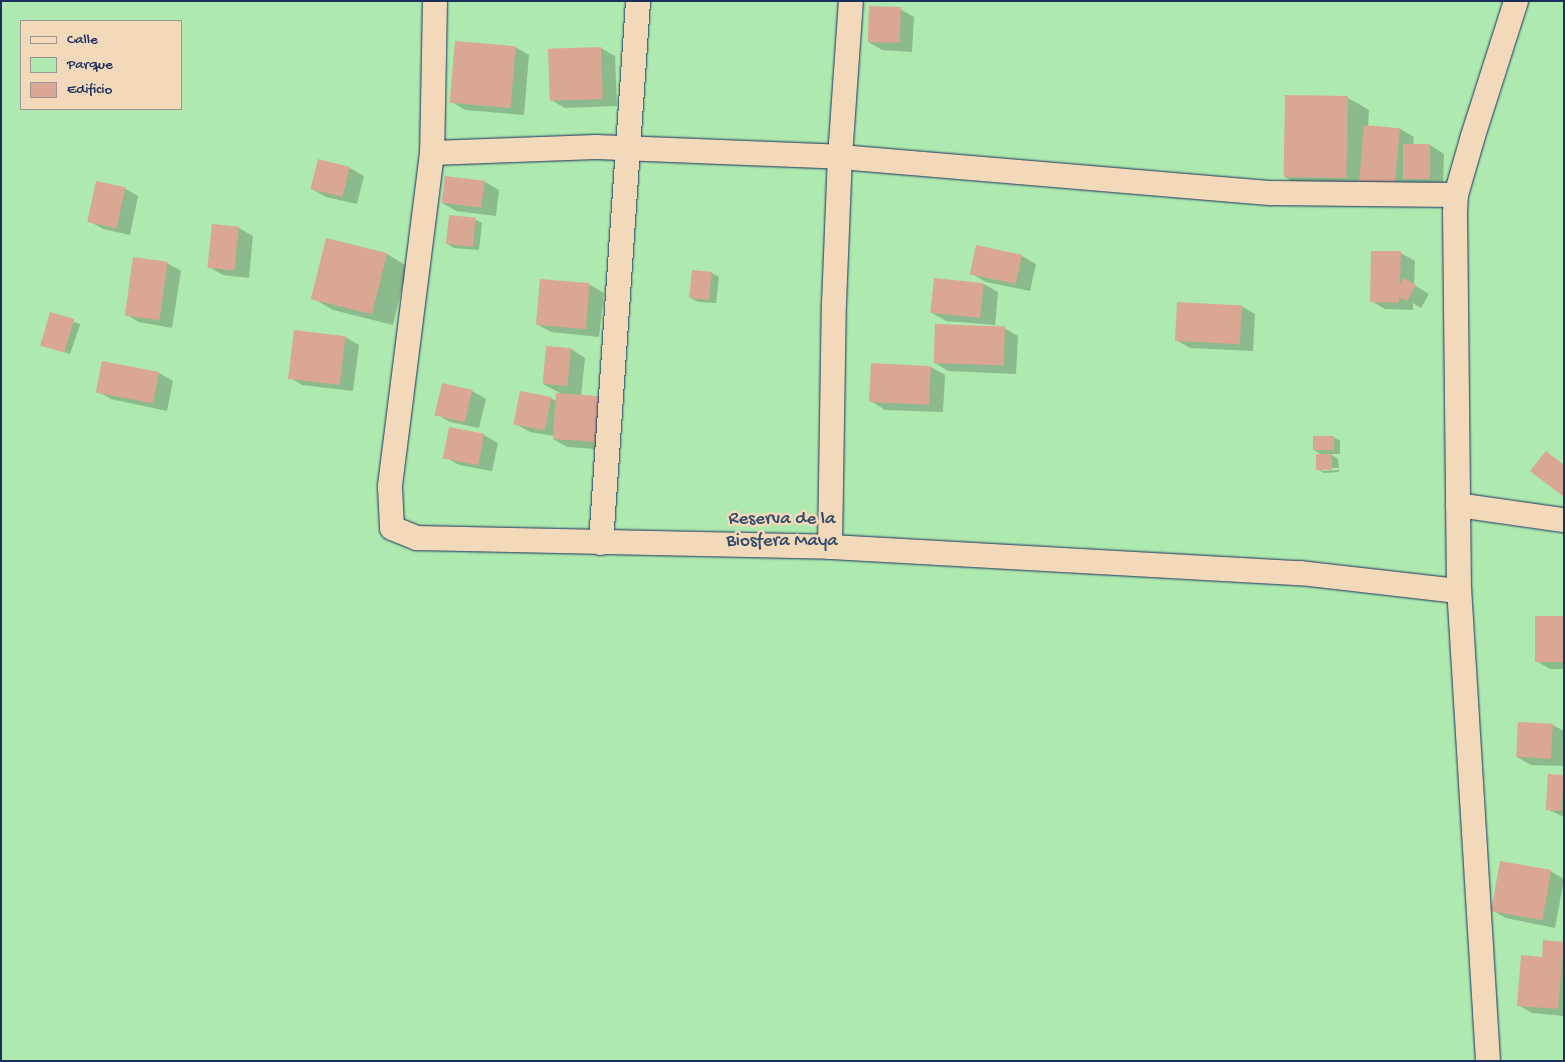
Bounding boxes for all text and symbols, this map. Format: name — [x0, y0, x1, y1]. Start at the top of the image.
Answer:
legend — [20, 20, 182, 110]
text: Calle — [67, 31, 98, 49]
text: Parque — [67, 56, 113, 74]
text: Edificio — [67, 81, 112, 99]
park label: Reserva de la Biosfera Maya — [726, 509, 838, 553]

